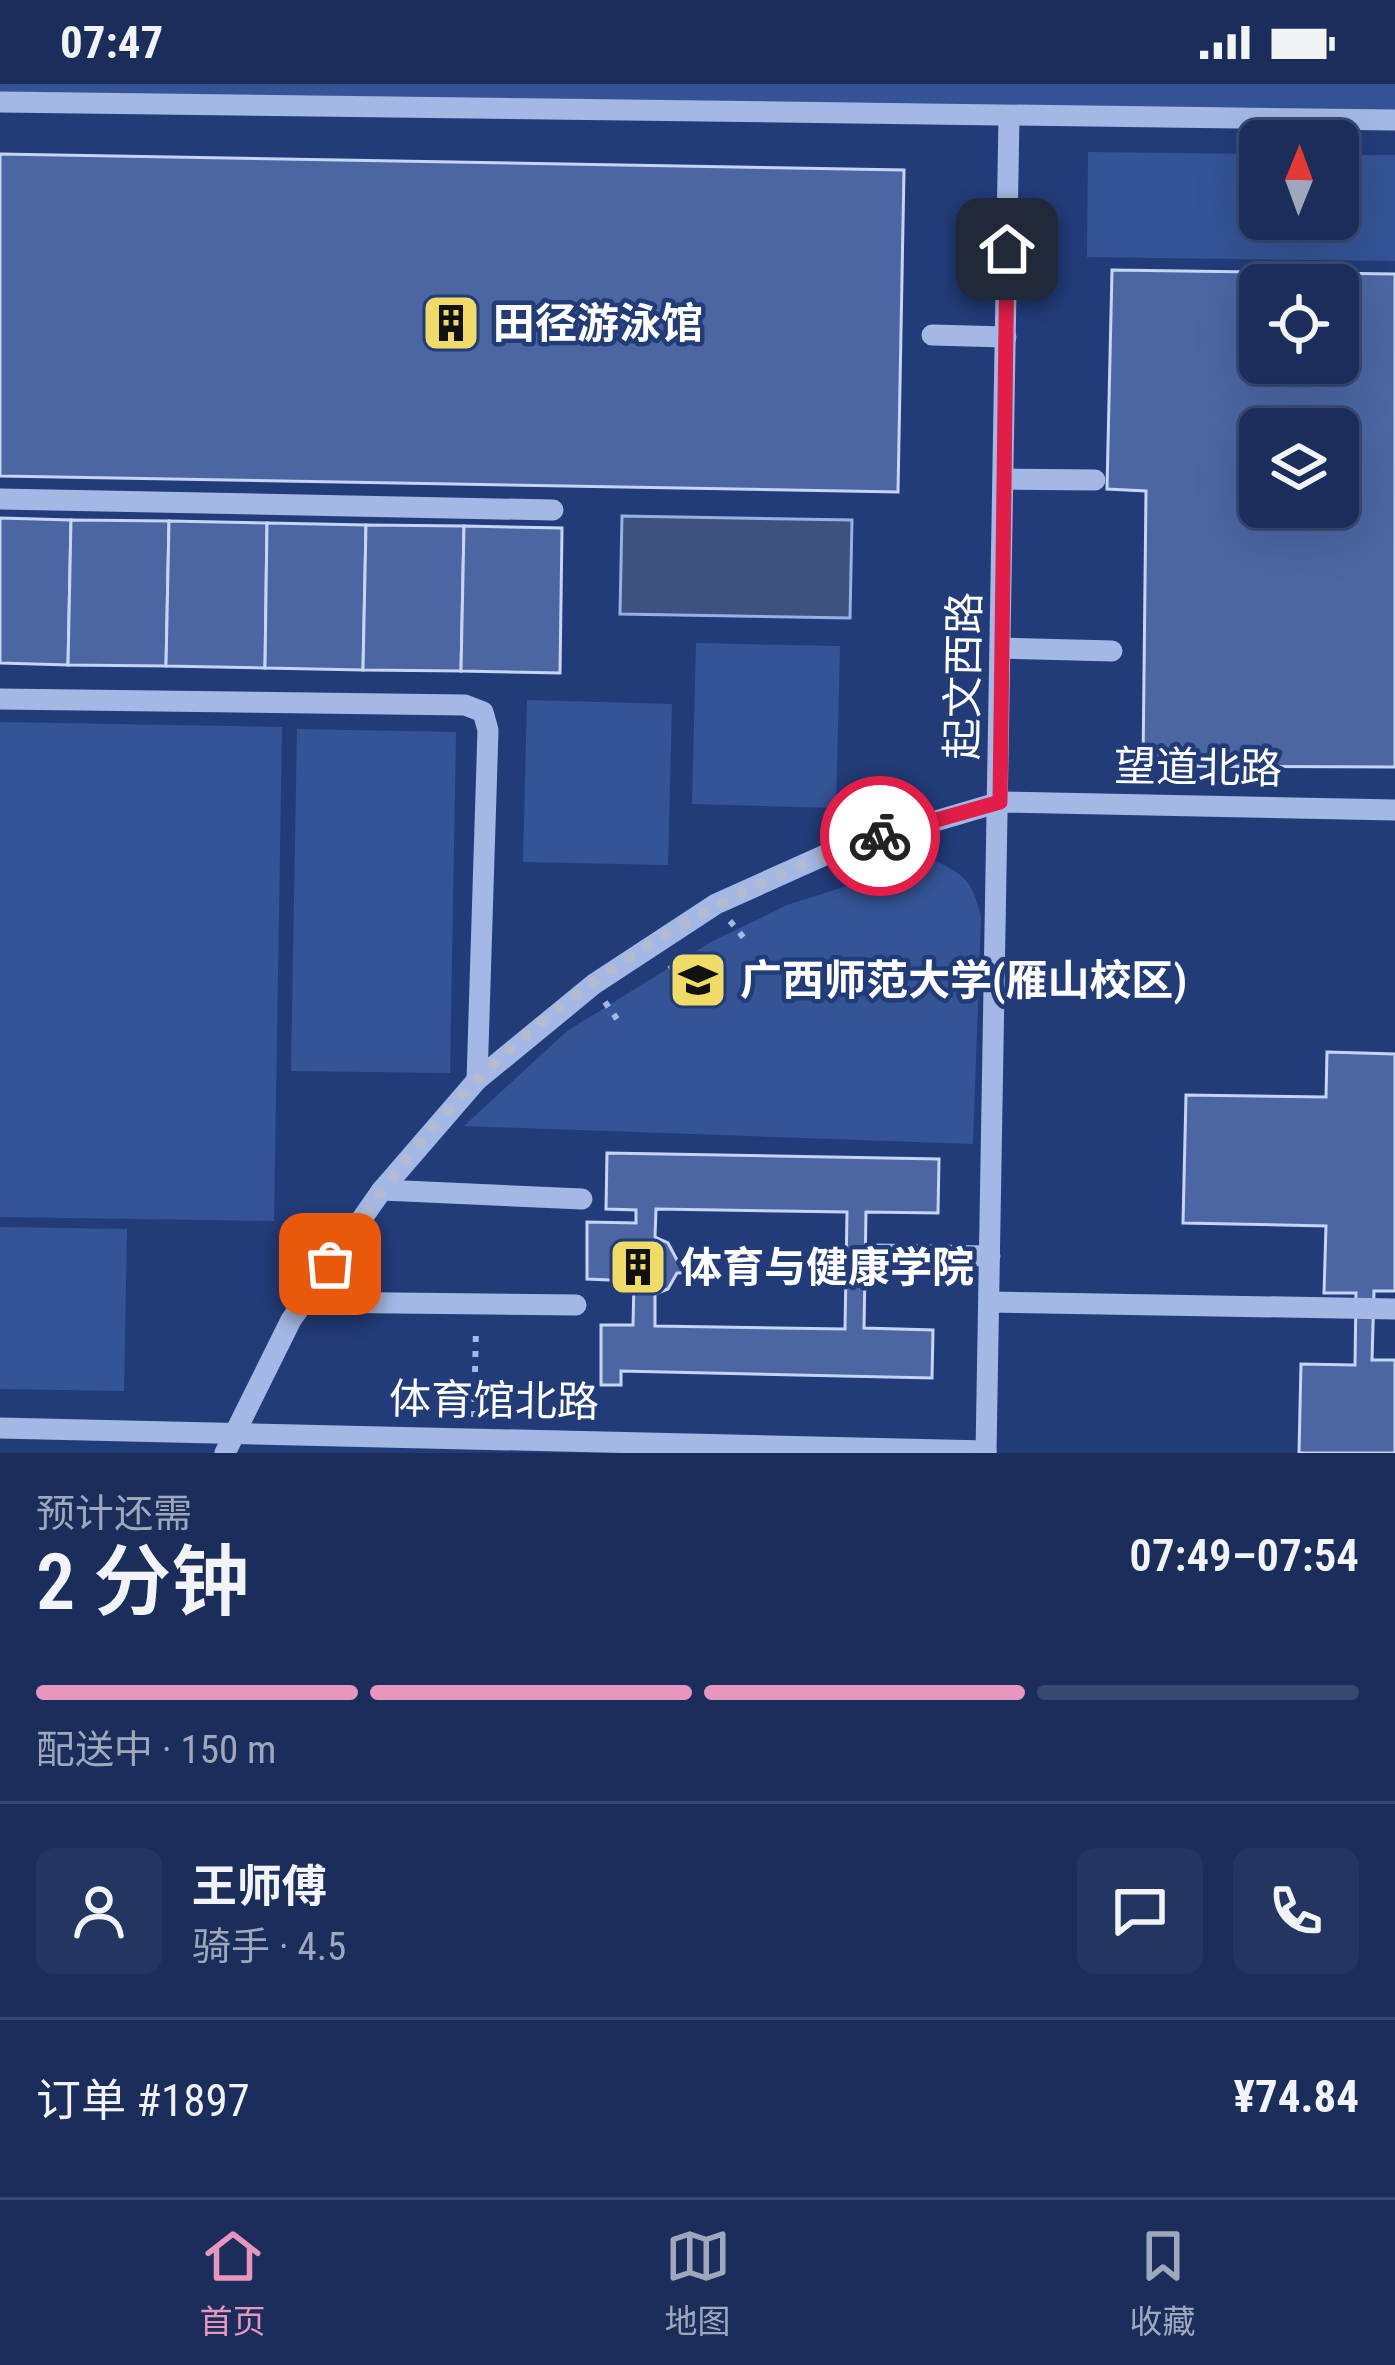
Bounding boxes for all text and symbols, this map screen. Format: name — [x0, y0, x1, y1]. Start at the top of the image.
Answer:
text: 07:47 — [60, 16, 163, 69]
north arrow — [1239, 120, 1359, 240]
map controls — [1239, 120, 1359, 528]
pin — [956, 198, 1058, 300]
icon: home — [974, 216, 1040, 282]
button: locate — [1239, 264, 1359, 384]
building icon: 田径游泳馆 — [420, 292, 482, 354]
place label: 田径游泳馆 — [493, 299, 703, 348]
button: layers — [1239, 408, 1359, 528]
street label: 起文西路 — [938, 592, 989, 760]
street label: 望道北路 — [1114, 742, 1282, 793]
courier — [820, 776, 940, 896]
icon: bike — [847, 803, 913, 869]
school or university icon: 广西师范大学(雁山校区) — [667, 949, 729, 1011]
place label: 广西师范大学(雁山校区) — [740, 956, 1187, 1005]
pin — [279, 1213, 381, 1315]
icon: bag — [297, 1231, 363, 1297]
building icon: 体育与健康学院 — [607, 1236, 669, 1298]
place label: 体育与健康学院 — [680, 1243, 974, 1292]
street label: 体育馆北路 — [389, 1374, 599, 1427]
text: 预计还需 — [36, 1491, 192, 1537]
text: 07:49–07:54 — [1129, 1529, 1359, 1582]
text: 2 分钟 — [36, 1537, 249, 1628]
text: 配送中 · 150 m — [36, 1727, 276, 1773]
button: person — [36, 1848, 162, 1974]
button: chat — [1077, 1848, 1203, 1974]
button: phone — [1233, 1848, 1359, 1974]
text: 王师傅 — [192, 1860, 327, 1913]
text: 骑手 · 4.5 — [192, 1924, 346, 1970]
text: ¥74.84 — [1234, 2070, 1359, 2123]
text: 订单 #1897 — [36, 2074, 250, 2127]
tab: 首页 — [200, 2223, 266, 2343]
tab: 地图 — [665, 2223, 731, 2343]
tab: 收藏 — [1130, 2223, 1196, 2343]

